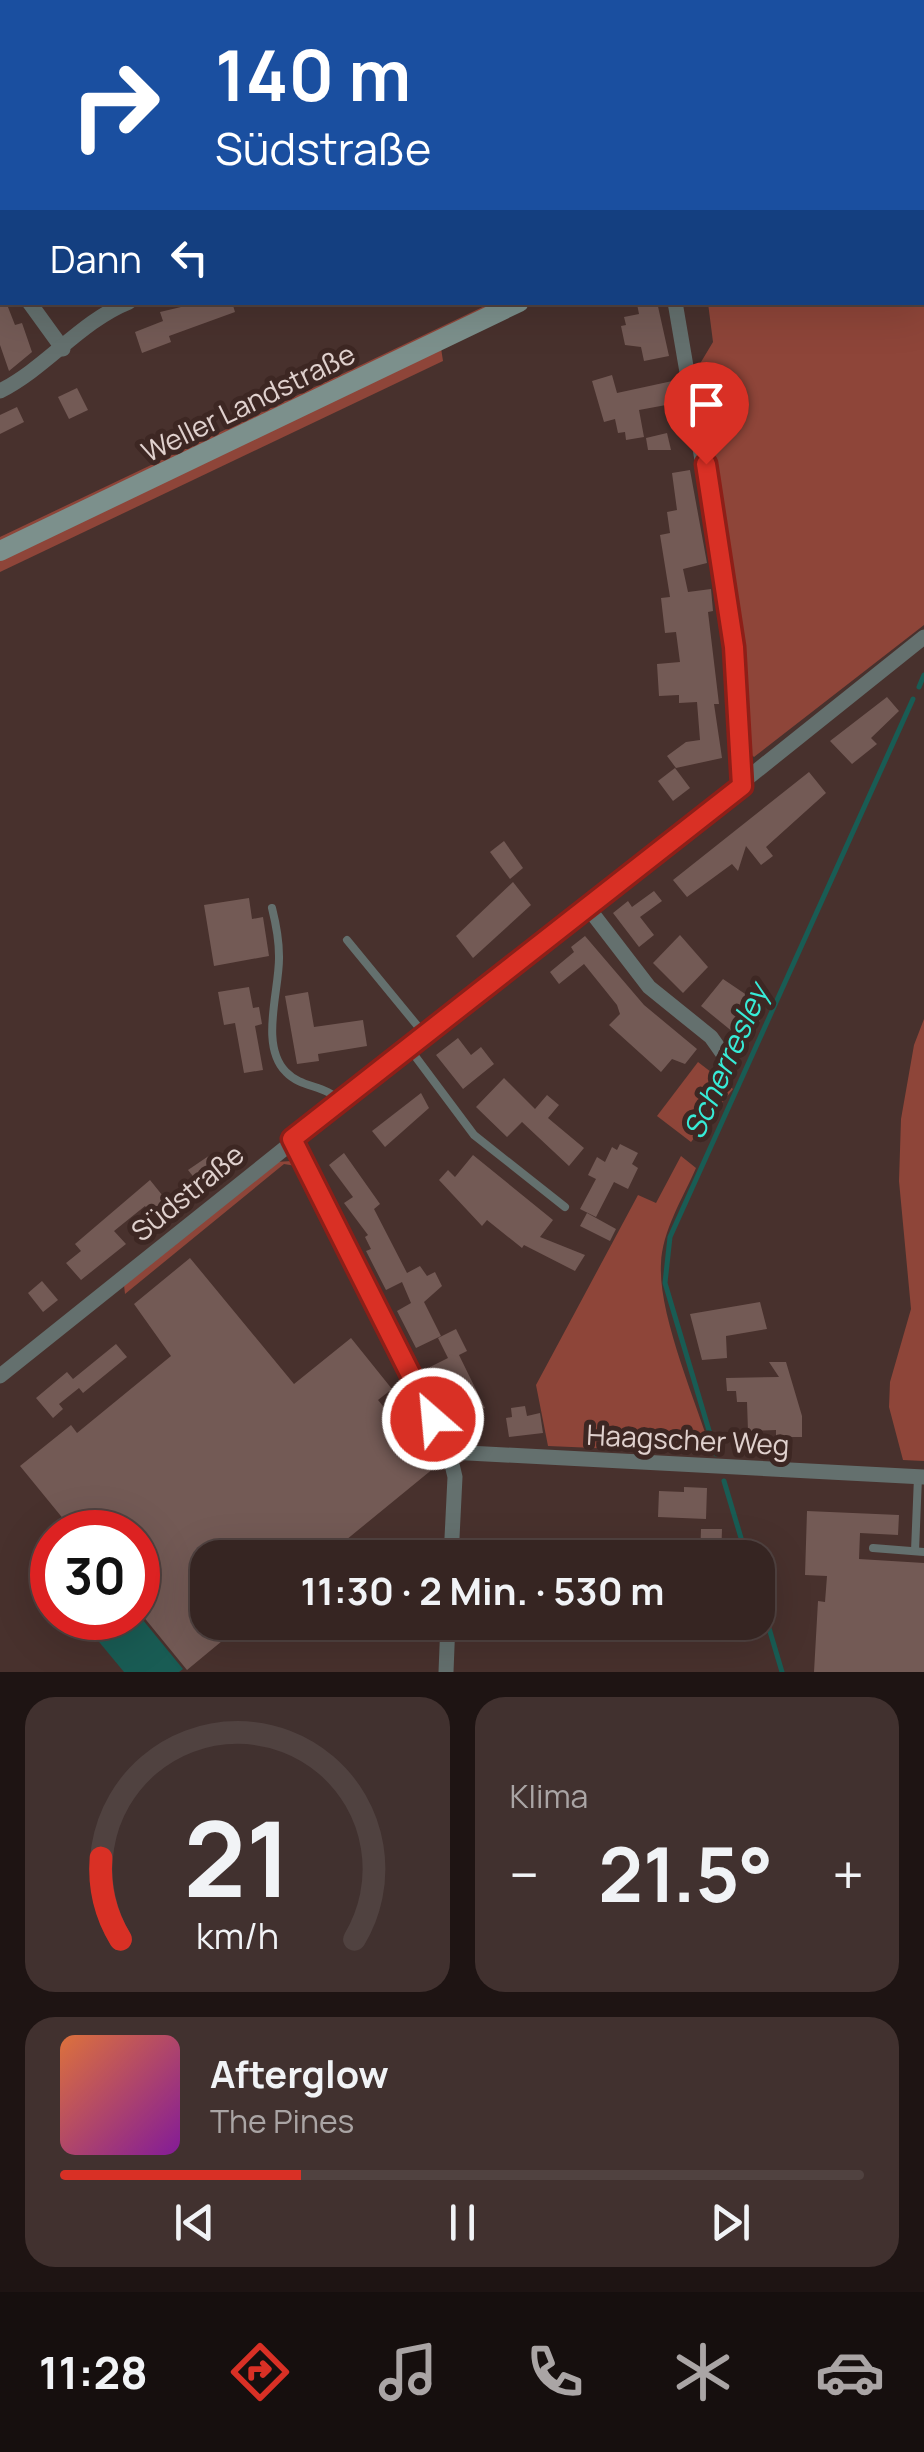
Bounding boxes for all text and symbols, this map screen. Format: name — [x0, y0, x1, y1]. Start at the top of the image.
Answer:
text: 140 m — [215, 26, 411, 122]
icon: right — [50, 40, 180, 170]
text: Südstraße — [215, 117, 431, 179]
icon: left — [162, 230, 217, 285]
text: Dann — [50, 232, 142, 284]
street label: Weller Landstraße — [135, 334, 361, 470]
pin — [664, 362, 749, 465]
icon: arrive — [679, 377, 734, 432]
water label: Scherresley — [673, 973, 779, 1145]
street label: Südstraße — [123, 1135, 251, 1249]
position arrow — [381, 1367, 485, 1471]
street label: Haagscher Weg — [586, 1415, 790, 1463]
speed limit sign: 30 — [30, 1510, 160, 1640]
text: 11:30 · 2 Min. · 530 m — [301, 1564, 664, 1616]
text: Klima — [510, 1774, 588, 1818]
text: 21 — [184, 1786, 291, 1928]
text: 21.5° — [598, 1822, 773, 1925]
text: − — [510, 1836, 539, 1912]
text: + — [832, 1836, 864, 1912]
text: km/h — [196, 1911, 279, 1960]
text: Afterglow — [210, 2047, 389, 2099]
text: The Pines — [210, 2099, 354, 2143]
icon: previous — [167, 2195, 222, 2250]
icon: pause — [435, 2195, 490, 2250]
icon: next — [703, 2195, 758, 2250]
icon: directions — [225, 2337, 295, 2407]
icon: music — [373, 2337, 443, 2407]
icon: phone — [520, 2337, 590, 2407]
icon: climate — [668, 2337, 738, 2407]
icon: car — [815, 2337, 885, 2407]
text: 11:28 — [39, 2341, 148, 2403]

